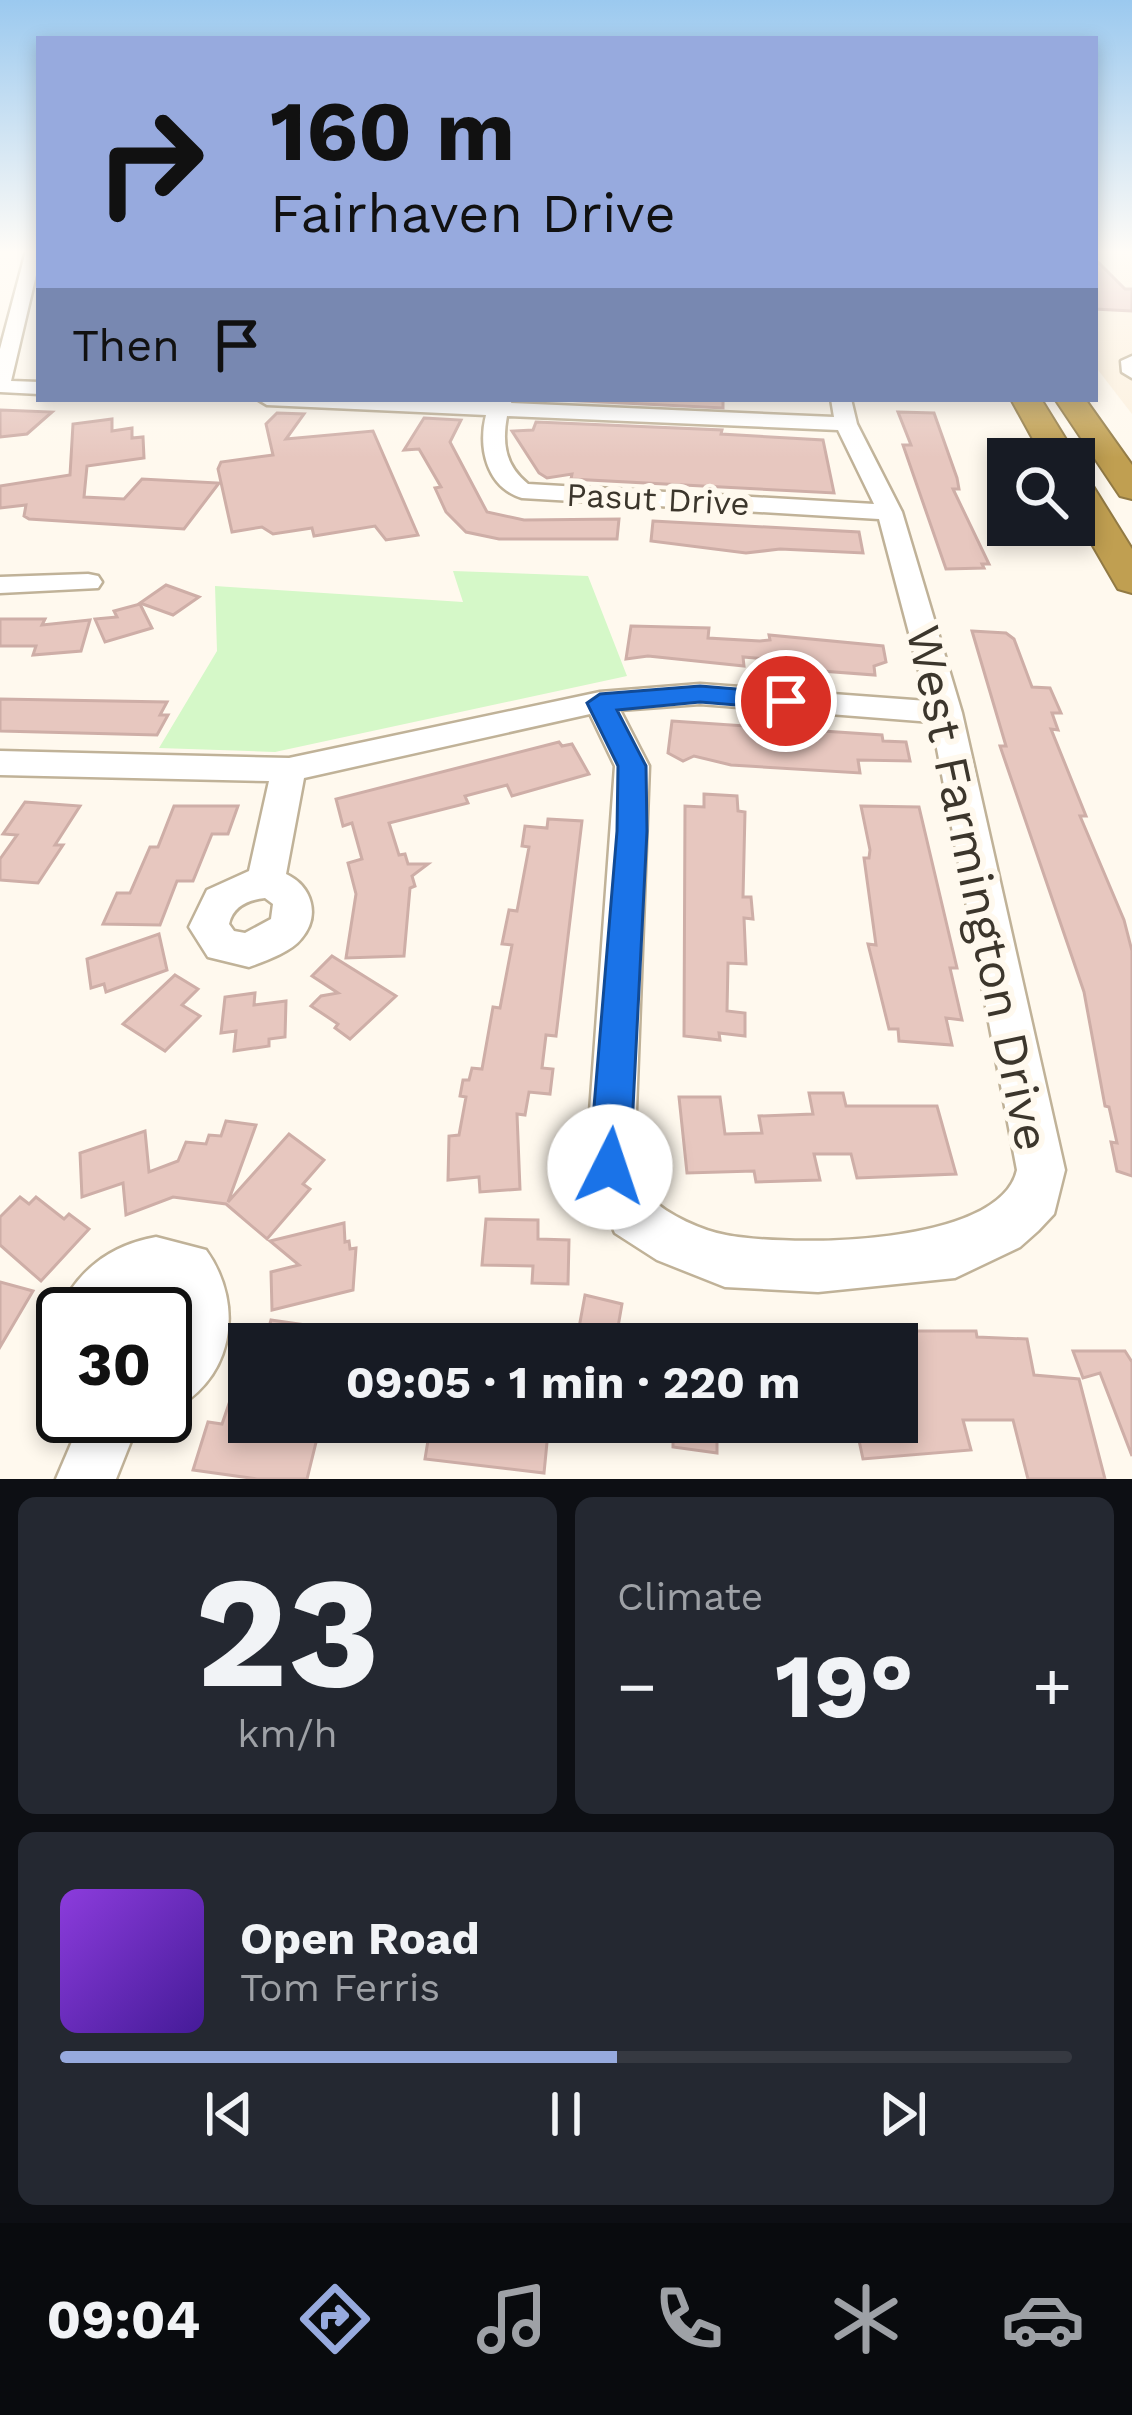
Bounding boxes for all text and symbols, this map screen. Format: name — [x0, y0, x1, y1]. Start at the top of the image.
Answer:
text: 160 m — [270, 82, 515, 180]
icon: right — [72, 84, 228, 240]
text: Fairhaven Drive — [270, 182, 676, 245]
icon: arrive — [204, 312, 270, 378]
text: Then — [72, 319, 180, 372]
map controls — [987, 438, 1095, 546]
button: search — [987, 438, 1095, 546]
street label: Pasut Drive — [565, 475, 751, 523]
street label: West Farmington Drive — [894, 620, 1062, 1156]
pin — [735, 650, 837, 752]
icon: arrive — [753, 668, 819, 734]
position arrow — [547, 1104, 673, 1230]
speed limit sign: 30 — [36, 1287, 192, 1443]
text: 09:05 · 1 min · 220 m — [346, 1356, 800, 1409]
text: 23 — [195, 1541, 380, 1724]
text: Climate — [617, 1574, 763, 1619]
text: 19° — [775, 1633, 914, 1739]
text: − — [617, 1648, 657, 1725]
text: + — [1032, 1648, 1072, 1725]
text: km/h — [237, 1711, 338, 1756]
text: Open Road — [240, 1912, 480, 1965]
text: Tom Ferris — [240, 1965, 440, 2010]
icon: previous — [196, 2081, 262, 2147]
icon: pause — [533, 2081, 599, 2147]
icon: next — [870, 2081, 936, 2147]
icon: directions — [293, 2277, 377, 2361]
icon: music — [470, 2277, 554, 2361]
icon: phone — [647, 2277, 731, 2361]
icon: climate — [824, 2277, 908, 2361]
icon: car — [1001, 2277, 1085, 2361]
text: 09:04 — [46, 2288, 201, 2351]

